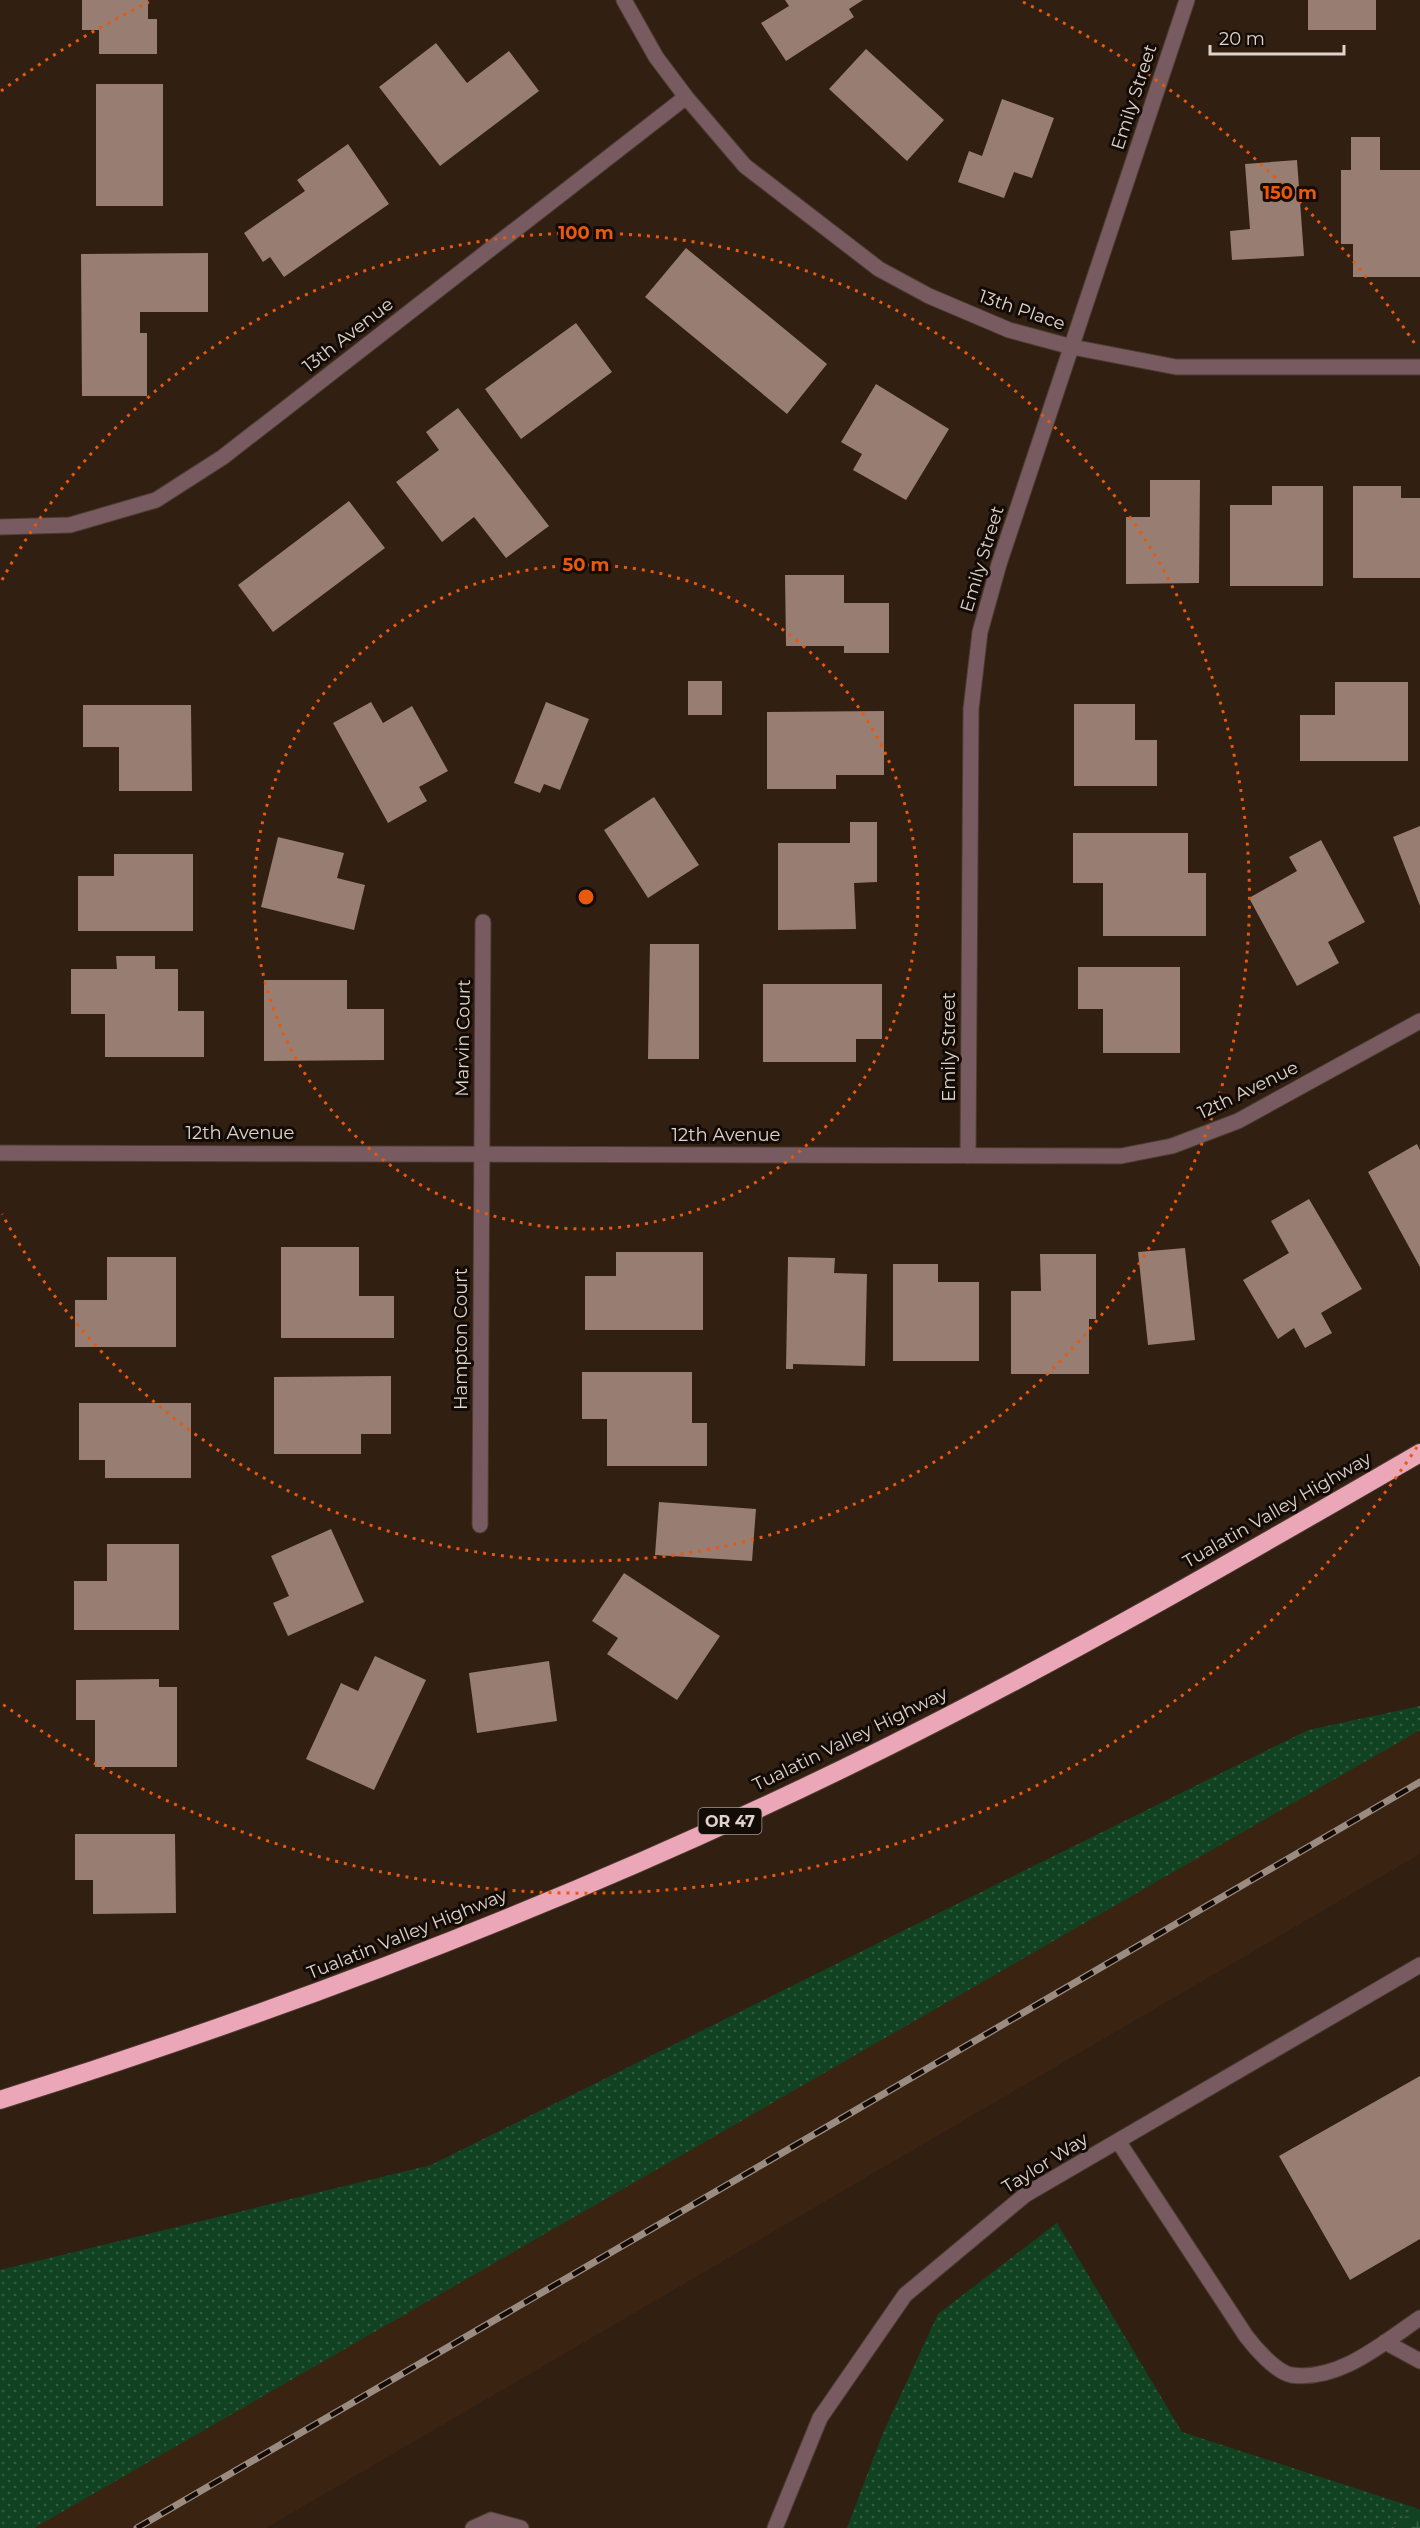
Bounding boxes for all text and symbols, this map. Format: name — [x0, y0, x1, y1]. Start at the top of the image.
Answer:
scale bar — [1210, 18, 1344, 56]
text: 20 m — [1219, 28, 1265, 50]
street label: Emily Street — [1107, 41, 1161, 153]
text: 150 m — [1263, 182, 1317, 204]
text: 100 m — [558, 222, 614, 244]
street label: 13th Place — [976, 285, 1068, 335]
street label: 13th Avenue — [298, 293, 398, 377]
street label: Emily Street — [955, 503, 1009, 615]
text: 50 m — [563, 554, 609, 576]
centre of rings — [576, 887, 596, 907]
street label: Marvin Court — [451, 979, 475, 1097]
street label: Emily Street — [938, 992, 960, 1102]
street label: 12th Avenue — [1194, 1056, 1302, 1124]
street label: 12th Avenue — [186, 1122, 295, 1144]
street label: 12th Avenue — [672, 1124, 781, 1146]
street label: Hampton Court — [450, 1268, 472, 1410]
street label: Tualatin Valley Highway — [1179, 1447, 1375, 1573]
street label: Tualatin Valley Highway — [749, 1682, 951, 1796]
road number: OR 47 — [698, 1808, 762, 1834]
street label: Tualatin Valley Highway — [304, 1884, 510, 1984]
street label: Taylor Way — [998, 2128, 1092, 2198]

